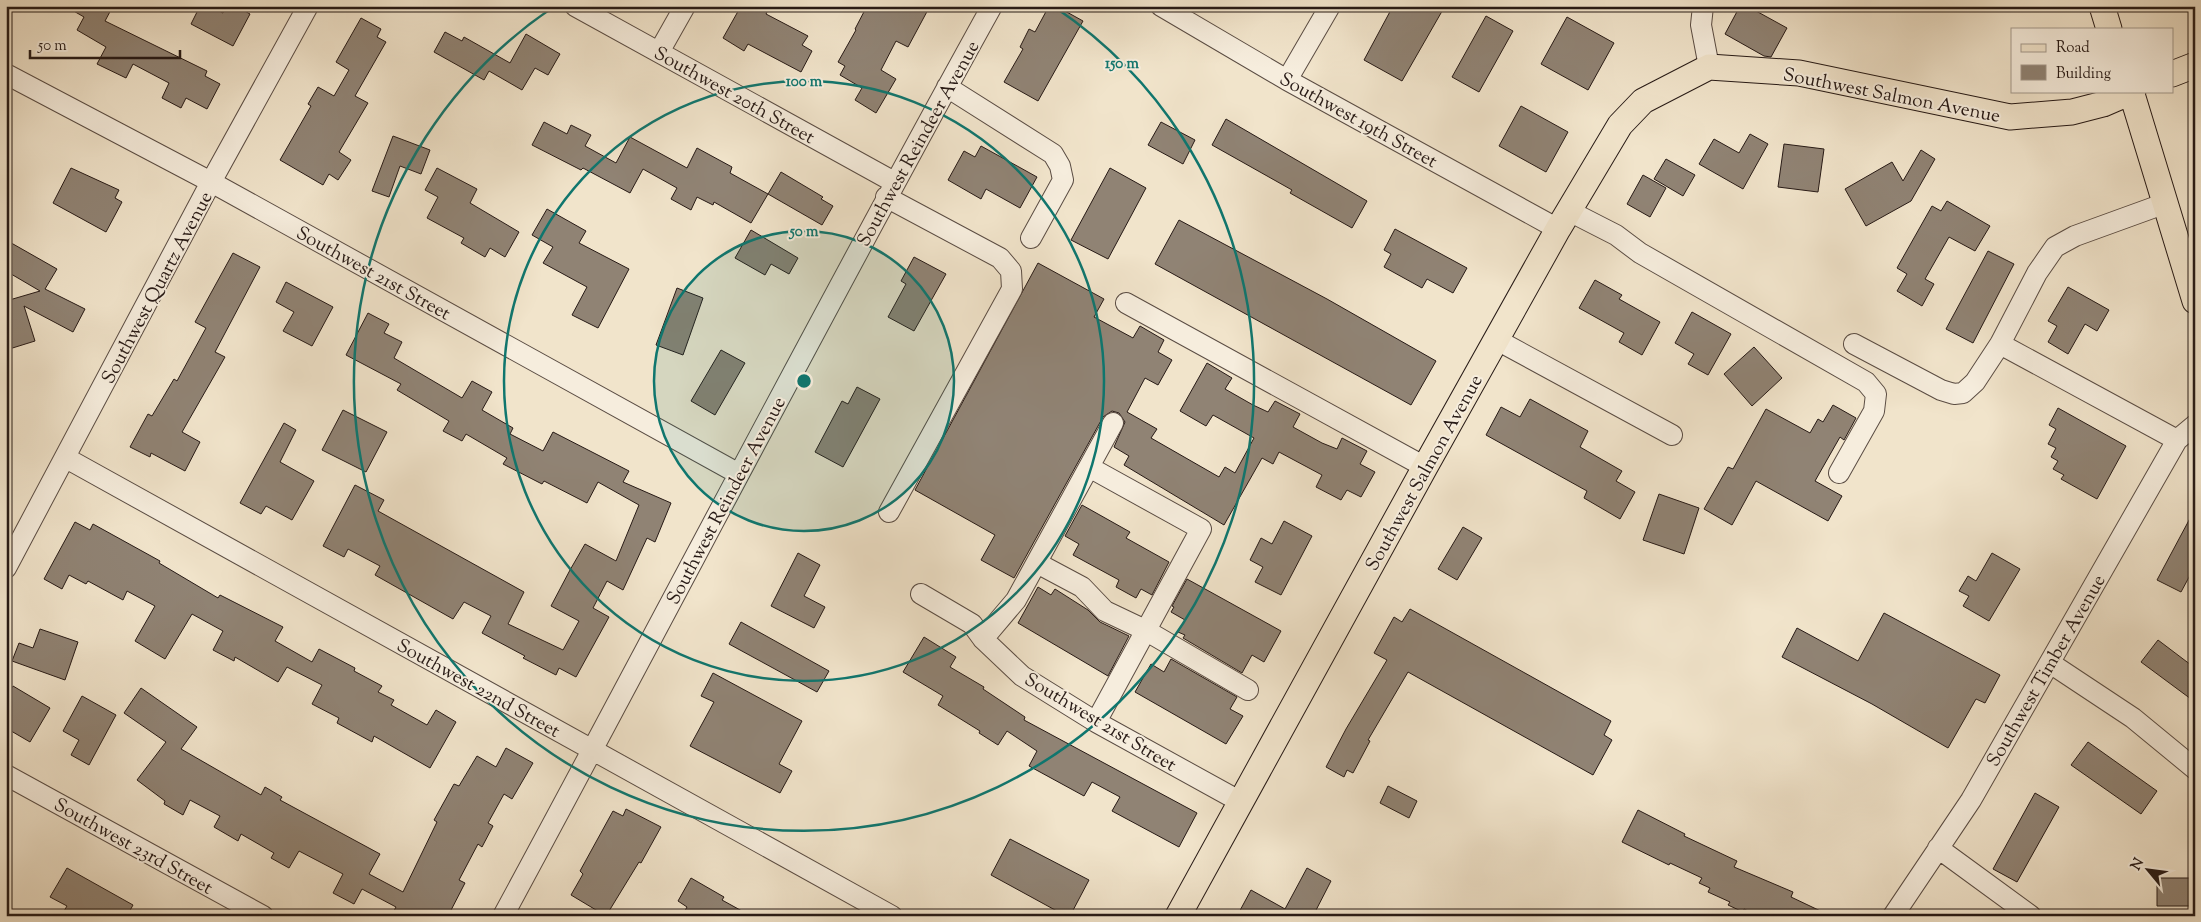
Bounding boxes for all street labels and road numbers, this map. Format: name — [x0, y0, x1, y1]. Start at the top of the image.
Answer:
street label: Southwest Reindeer Avenue — [851, 36, 987, 252]
street label: Southwest 20th Street — [648, 41, 820, 152]
street label: Southwest Salmon Avenue — [1781, 62, 2003, 131]
street label: Southwest 19th Street — [1274, 67, 1442, 176]
street label: Southwest Quartz Avenue — [96, 187, 221, 389]
street label: Southwest 21st Street — [291, 220, 455, 328]
street label: Southwest Salmon Avenue — [1360, 370, 1491, 576]
street label: Southwest Reindeer Avenue — [661, 392, 794, 610]
street label: Southwest Timber Avenue — [1981, 570, 2113, 772]
street label: Southwest 22nd Street — [391, 633, 565, 746]
street label: Southwest 21st Street — [1019, 667, 1181, 780]
street label: Southwest 23rd Street — [48, 792, 218, 902]

